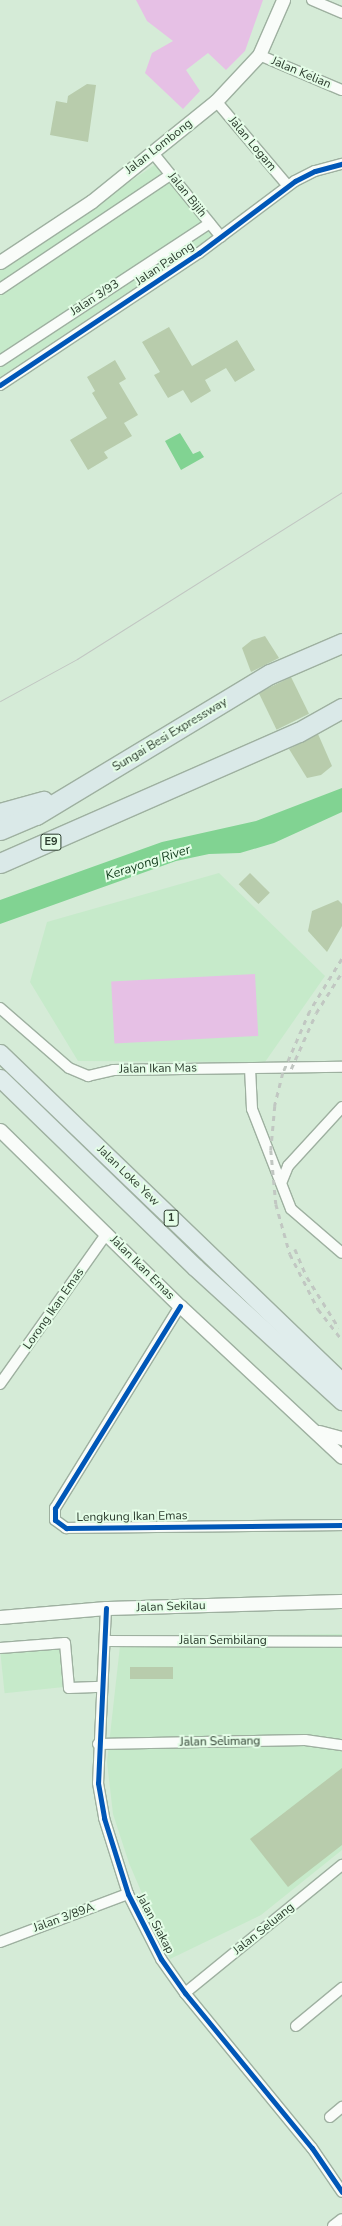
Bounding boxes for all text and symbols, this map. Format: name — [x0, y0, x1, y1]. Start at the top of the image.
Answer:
street label: Jalan Kelian — [269, 54, 333, 92]
street label: Jalan Logam — [225, 114, 279, 174]
street label: Jalan Lombong — [123, 116, 195, 178]
street label: Jalan Bijih — [165, 170, 209, 220]
street label: Jalan Palong — [133, 239, 197, 289]
street label: Jalan 3/93 — [68, 277, 122, 319]
street label: Sungai Besi Expressway — [110, 695, 230, 775]
road number: E9 — [40, 833, 62, 851]
water label: Kerayong River — [104, 842, 192, 884]
street label: Jalan Ikan Mas — [119, 1061, 197, 1077]
street label: Jalan Loke Yew — [94, 1143, 162, 1209]
road number: 1 — [163, 1209, 179, 1227]
street label: Jalan Ikan Emas — [107, 1233, 177, 1303]
street label: Lorong Ikan Emas — [21, 1266, 87, 1352]
street label: Lengkung Ikan Emas — [76, 1509, 188, 1525]
street label: Jalan Sekilau — [136, 1599, 206, 1615]
street label: Jalan Sembilang — [179, 1634, 267, 1648]
street label: Jalan Selimang — [180, 1734, 260, 1750]
street label: Jalan Siakap — [133, 1892, 177, 1956]
street label: Jalan 3/89A — [32, 1900, 96, 1936]
street label: Jalan Seluang — [231, 1900, 297, 1958]

